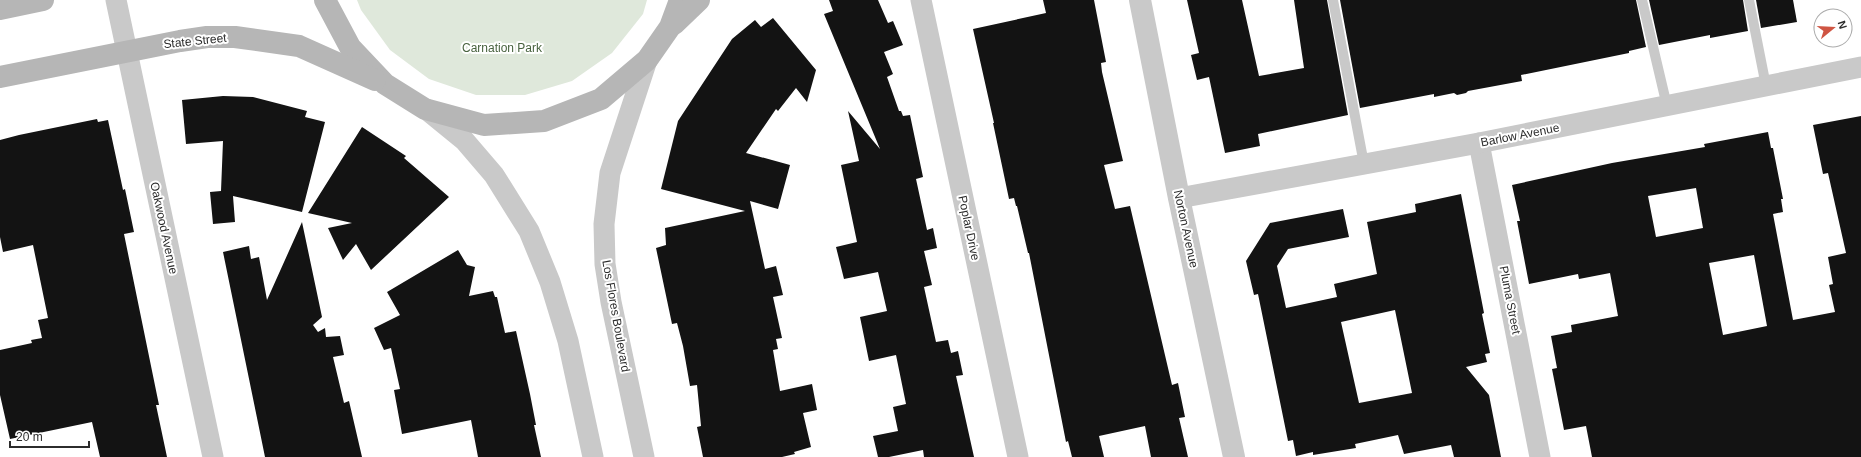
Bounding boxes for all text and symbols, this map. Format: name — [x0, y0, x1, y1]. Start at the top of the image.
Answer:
north arrow — [1813, 8, 1853, 48]
text: N — [1836, 19, 1849, 31]
street label: State Street — [163, 31, 228, 51]
park label: Carnation Park — [462, 41, 543, 55]
street label: Barlow Avenue — [1479, 120, 1561, 149]
street label: Oakwood Avenue — [147, 181, 181, 276]
street label: Norton Avenue — [1171, 189, 1201, 269]
street label: Poplar Drive — [955, 194, 983, 262]
street label: Los Flores Boulevard — [599, 259, 633, 373]
street label: Pluma Street — [1497, 265, 1524, 336]
scale bar — [10, 423, 89, 449]
text: 20 m — [16, 430, 43, 444]

